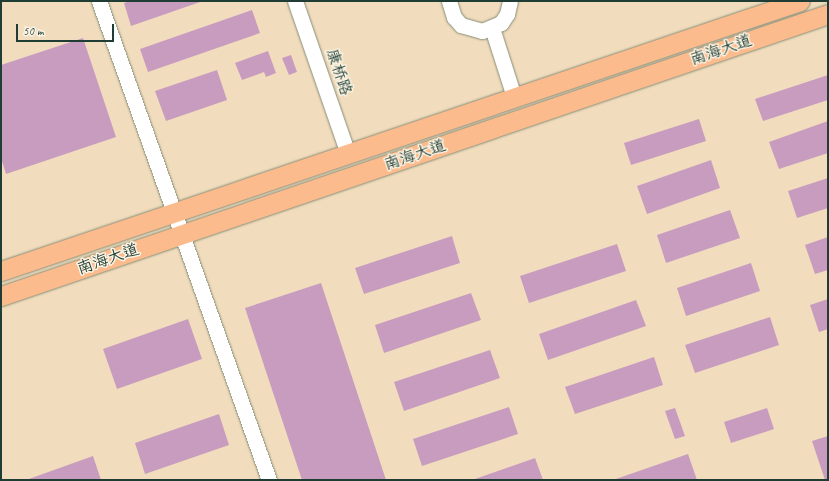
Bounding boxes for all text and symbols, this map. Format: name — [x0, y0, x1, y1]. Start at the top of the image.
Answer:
scale bar — [18, 16, 116, 42]
text: 50 m — [23, 23, 43, 39]
street label: 南海大道 — [688, 31, 754, 69]
street label: 康桥路 — [322, 46, 356, 98]
street label: 南海大道 — [382, 136, 448, 174]
street label: 南海大道 — [75, 240, 141, 278]

